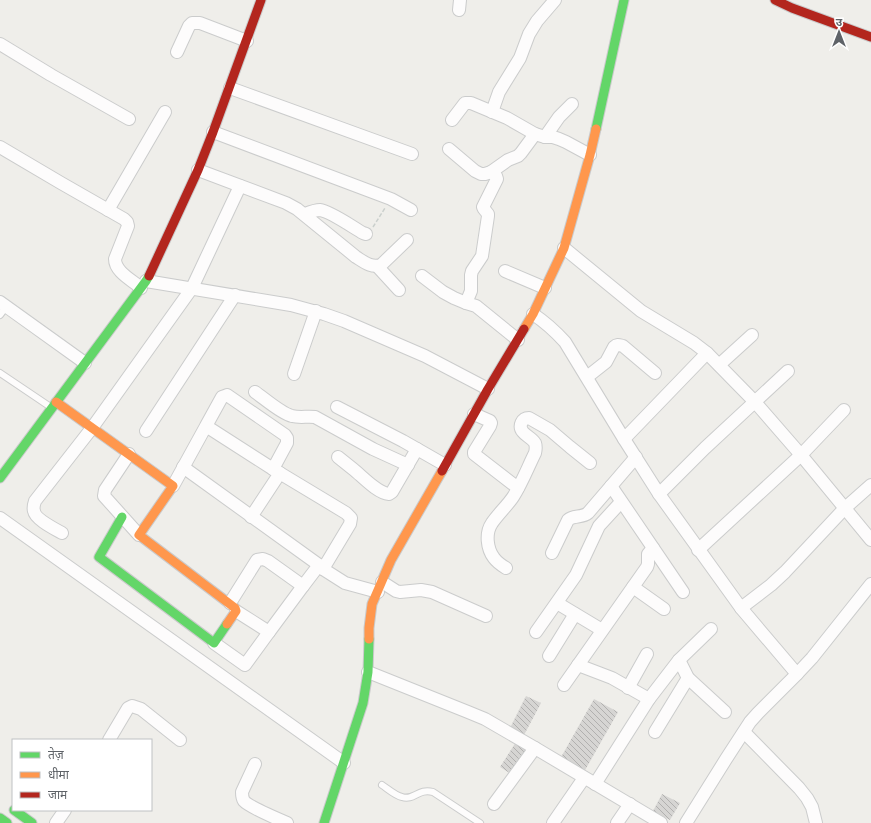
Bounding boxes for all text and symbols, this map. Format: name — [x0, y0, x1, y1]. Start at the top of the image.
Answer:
north arrow — [819, 12, 859, 52]
text: उ — [836, 16, 843, 28]
legend — [12, 739, 152, 811]
text: तेज़ — [48, 747, 65, 762]
text: धीमा — [48, 767, 70, 782]
text: जाम — [48, 788, 68, 802]

